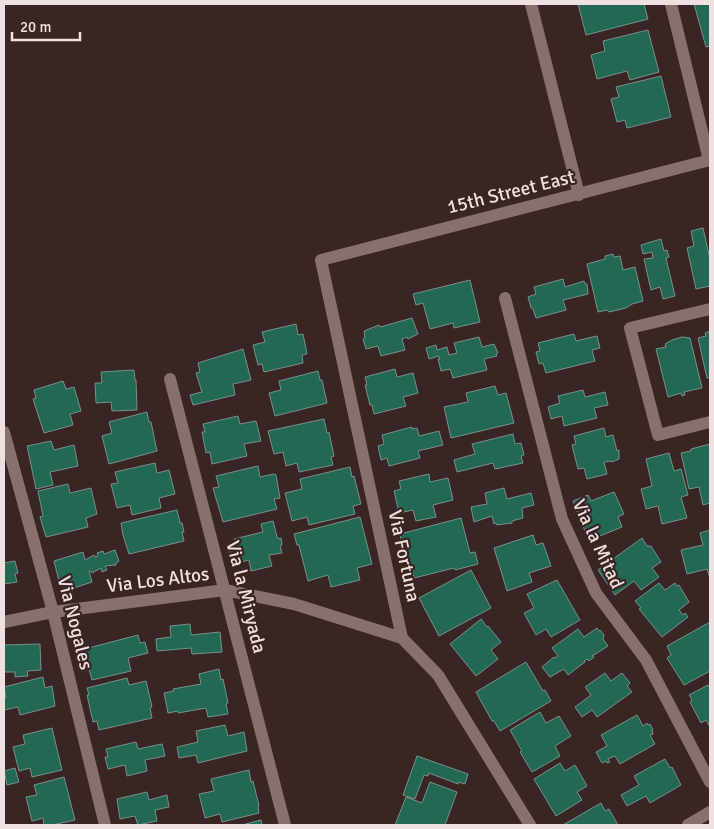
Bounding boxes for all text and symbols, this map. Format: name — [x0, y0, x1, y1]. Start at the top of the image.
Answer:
scale bar — [12, 10, 80, 42]
text: 20 m — [20, 18, 51, 36]
street label: 15th Street East — [445, 164, 578, 219]
street label: Via la Mitad — [567, 495, 629, 593]
street label: Via Fortuna — [383, 508, 425, 604]
street label: Via la Miryada — [220, 538, 272, 656]
street label: Via Los Altos — [105, 562, 211, 598]
street label: Via Nogales — [52, 574, 98, 672]

